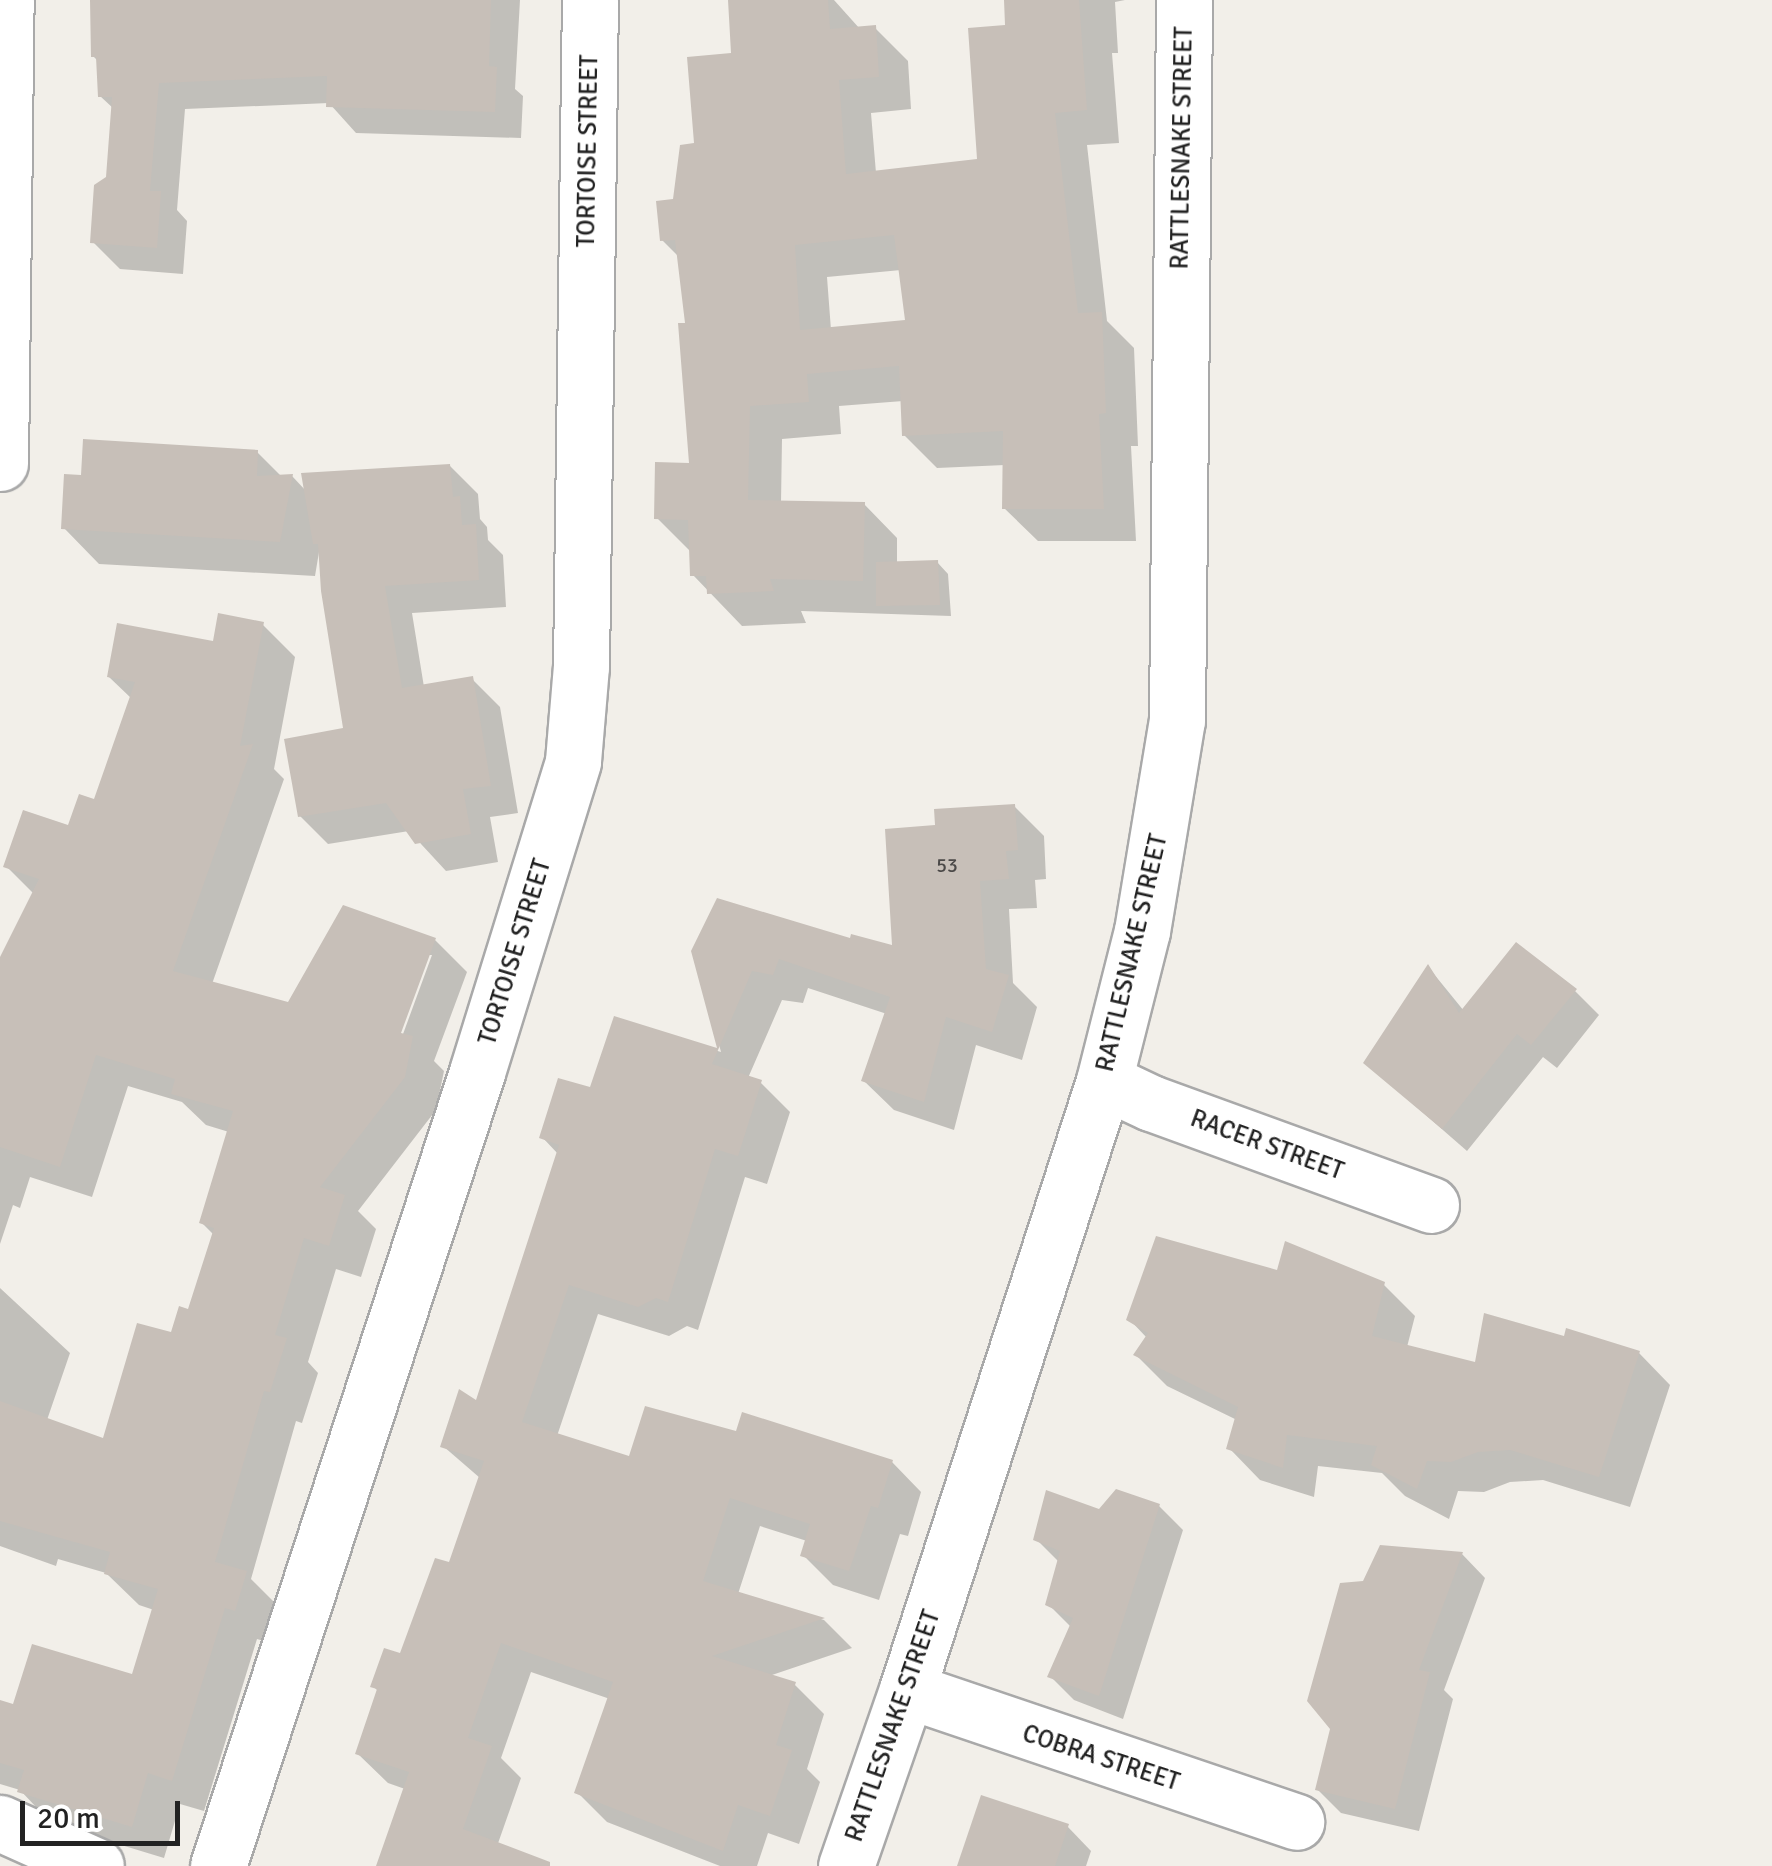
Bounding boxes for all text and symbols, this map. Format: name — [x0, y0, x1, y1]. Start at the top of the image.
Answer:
street label: RATTLESNAKE STREET — [1165, 26, 1199, 270]
street label: TORTOISE STREET — [571, 54, 605, 248]
street label: RATTLESNAKE STREET — [1090, 831, 1174, 1075]
house number: 53 — [936, 853, 958, 877]
street label: TORTOISE STREET — [472, 855, 558, 1049]
street label: RACER STREET — [1186, 1103, 1348, 1187]
street label: RATTLESNAKE STREET — [839, 1606, 947, 1846]
street label: COBRA STREET — [1019, 1718, 1183, 1798]
scale bar — [25, 1781, 185, 1843]
text: 20 m — [37, 1800, 100, 1837]

